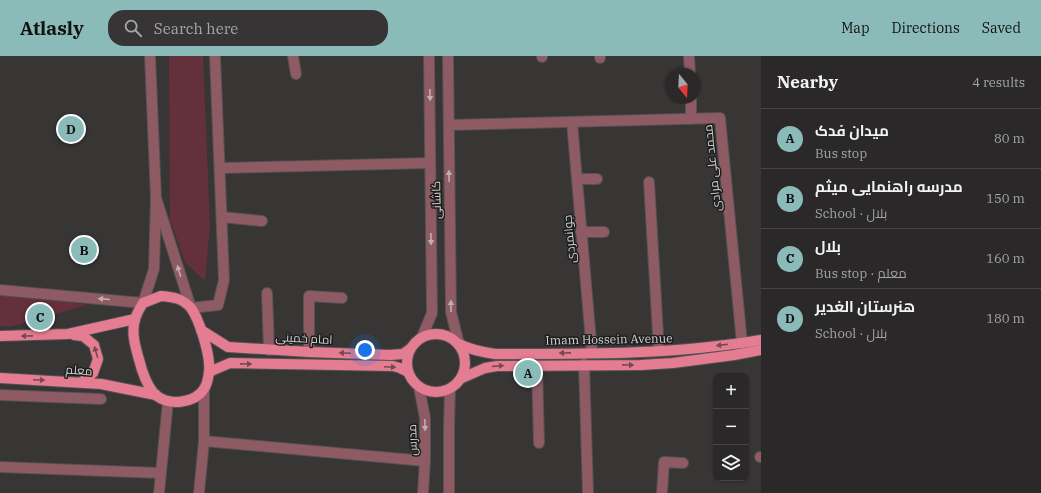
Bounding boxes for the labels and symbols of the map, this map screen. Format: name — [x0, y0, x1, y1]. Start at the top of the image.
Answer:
north arrow — [665, 68, 701, 104]
one-way arrow — [427, 89, 433, 102]
pin: D — [58, 114, 84, 144]
street label: محمد علی مرادی — [700, 124, 724, 212]
one-way arrow — [446, 169, 452, 182]
street label: کاشانی — [428, 181, 444, 219]
street label: جوانمردی — [559, 214, 579, 264]
one-way arrow — [428, 233, 434, 246]
pin: B — [71, 235, 97, 265]
one-way arrow — [176, 265, 182, 277]
one-way arrow — [98, 296, 110, 303]
one-way arrow — [447, 300, 454, 312]
pin: C — [27, 302, 53, 332]
street label: امام خمینی — [275, 329, 333, 348]
street label: Imam Hossein Avenue — [545, 330, 673, 348]
one-way arrow — [20, 333, 33, 339]
your location — [355, 340, 375, 360]
one-way arrow — [716, 342, 729, 349]
one-way arrow — [93, 346, 99, 358]
one-way arrow — [338, 350, 351, 356]
one-way arrow — [559, 350, 571, 357]
pin: A — [515, 358, 541, 388]
one-way arrow — [240, 360, 252, 367]
one-way arrow — [622, 361, 634, 368]
street label: معلم — [65, 362, 93, 379]
one-way arrow — [384, 363, 396, 370]
one-way arrow — [492, 363, 504, 370]
one-way arrow — [33, 377, 45, 384]
one-way arrow — [422, 419, 428, 432]
street label: مدرس — [404, 424, 420, 456]

